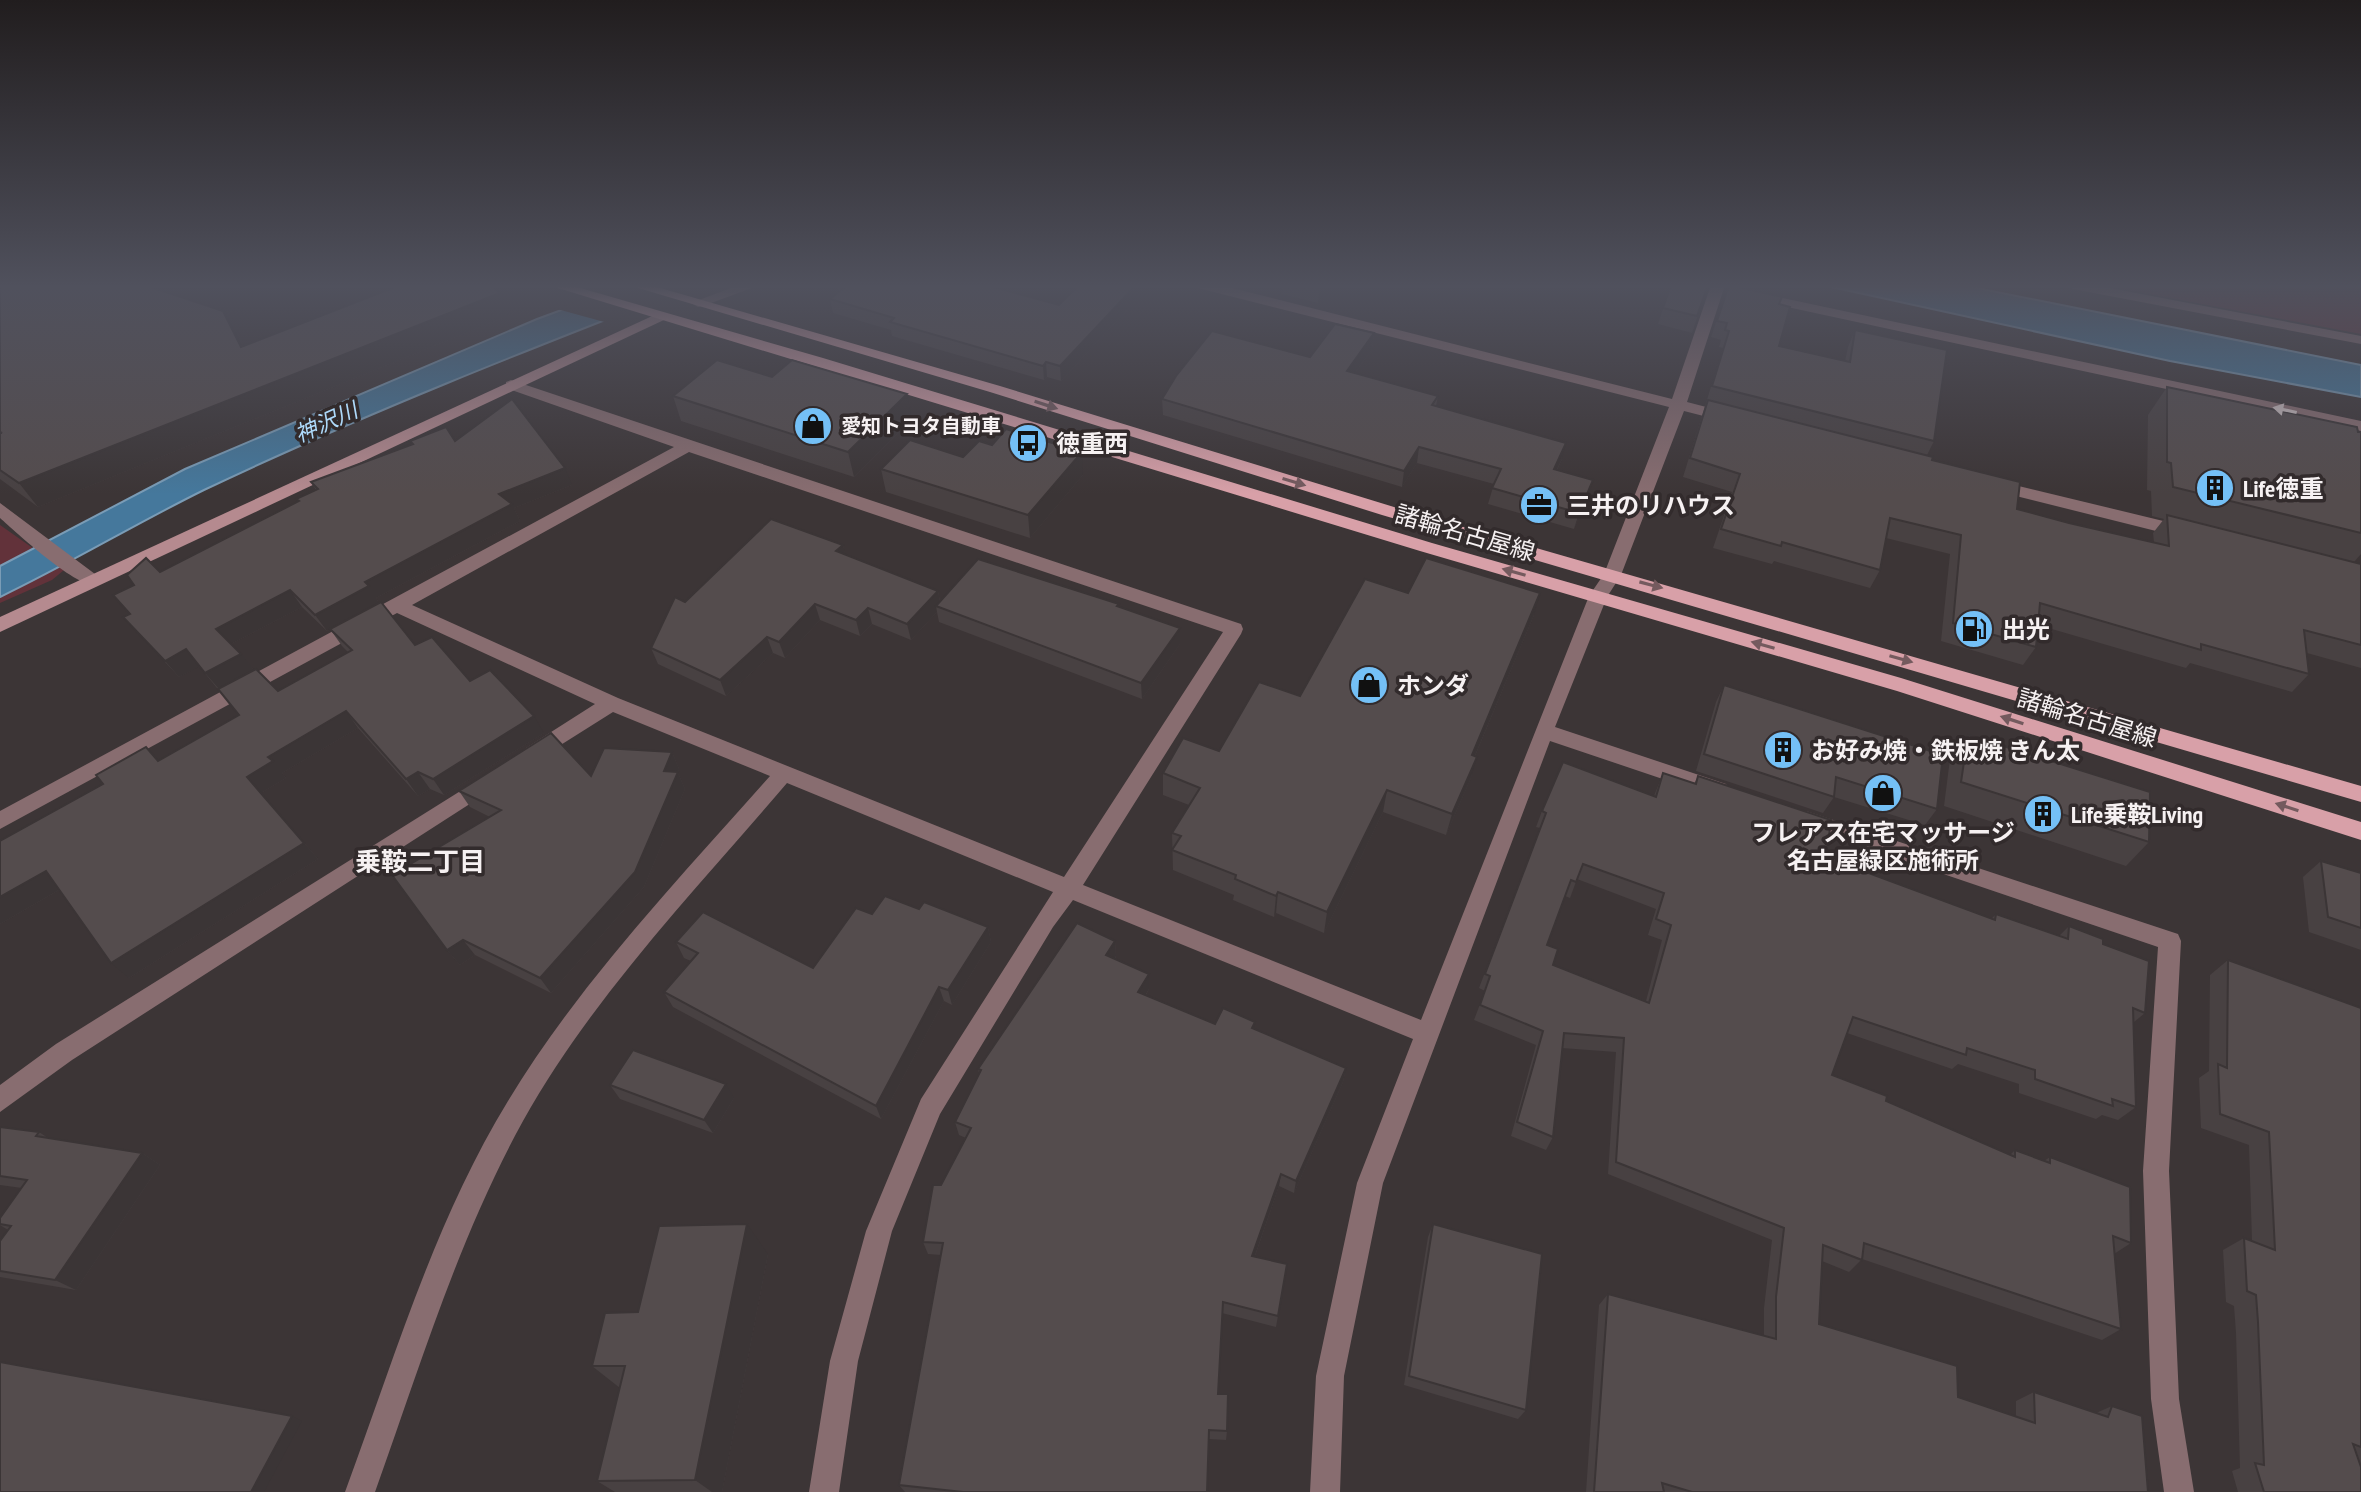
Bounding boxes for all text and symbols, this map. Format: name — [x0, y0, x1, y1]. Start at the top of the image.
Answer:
water label: 神沢川 — [290, 395, 364, 448]
one-way arrow — [1034, 399, 1058, 412]
one-way arrow — [2272, 403, 2297, 416]
shop icon: 愛知トヨタ自動車 — [792, 405, 834, 447]
place label: 愛知トヨタ自動車 — [841, 413, 1001, 439]
bus stop icon: 徳重西 — [1007, 422, 1049, 464]
place label: 徳重西 — [1056, 428, 1128, 459]
building icon: Life徳重 — [2194, 467, 2236, 509]
place label: Life徳重 — [2243, 473, 2323, 504]
one-way arrow — [1282, 476, 1306, 489]
office icon: 三井のリハウス — [1518, 484, 1560, 526]
place label: 三井のリハウス — [1567, 490, 1735, 521]
street label: 諸輪名古屋線 — [1392, 498, 1538, 568]
one-way arrow — [1501, 565, 1525, 578]
one-way arrow — [1639, 580, 1664, 592]
fuel station icon: 出光 — [1953, 608, 1995, 650]
place label: 出光 — [2002, 614, 2050, 645]
one-way arrow — [1751, 638, 1775, 651]
one-way arrow — [1888, 653, 1913, 665]
shop icon: ホンダ — [1348, 664, 1390, 706]
place label: ホンダ — [1397, 670, 1469, 701]
street label: 諸輪名古屋線 — [2014, 682, 2160, 754]
one-way arrow — [2000, 713, 2024, 726]
building icon: お好み焼・鉄板焼 きん太 — [1762, 729, 1804, 771]
place label: お好み焼・鉄板焼 きん太 — [1811, 735, 2080, 766]
shop icon: フレアス在宅マッサージ 名古屋緑区施術所 — [1862, 772, 1904, 814]
building icon: Life乗鞍Living — [2022, 793, 2064, 835]
place label: Life乗鞍Living — [2071, 799, 2203, 830]
one-way arrow — [2274, 800, 2298, 812]
place label: フレアス在宅マッサージ 名古屋緑区施術所 — [1751, 817, 2015, 876]
district label: 乗鞍二丁目 — [355, 845, 485, 878]

